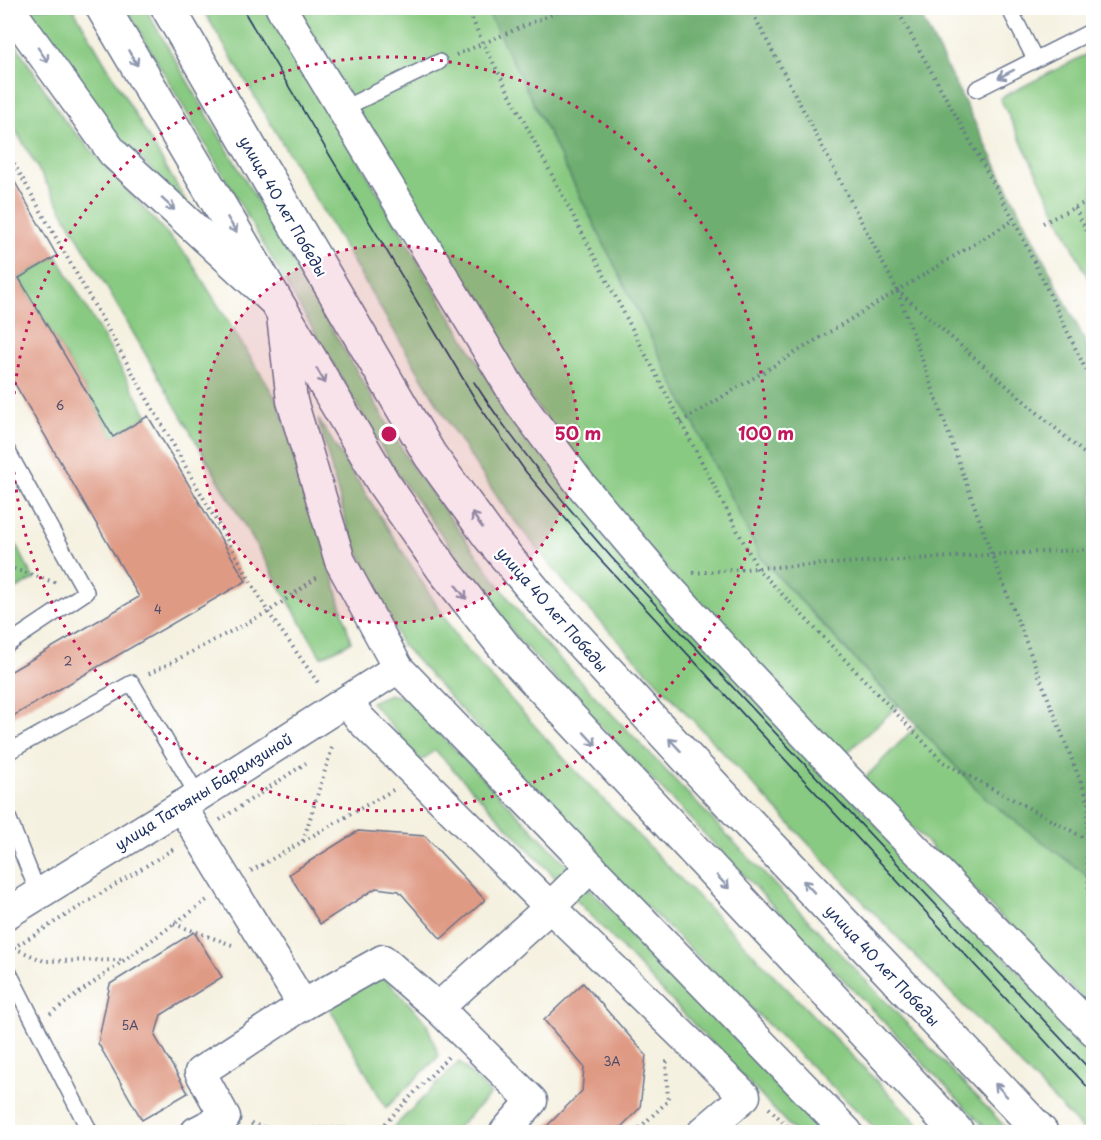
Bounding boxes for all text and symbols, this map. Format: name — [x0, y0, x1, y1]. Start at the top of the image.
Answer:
one-way arrow — [37, 47, 49, 63]
one-way arrow — [127, 49, 139, 66]
one-way arrow — [998, 68, 1015, 80]
street label: улица 40 лет Победы — [234, 131, 334, 281]
one-way arrow — [160, 197, 175, 211]
one-way arrow — [227, 216, 239, 233]
one-way arrow — [315, 367, 327, 384]
house number: 6 — [56, 396, 64, 414]
text: 50 m — [555, 419, 601, 446]
text: 100 m — [738, 419, 794, 446]
centre of rings — [379, 424, 399, 444]
one-way arrow — [471, 513, 483, 529]
street label: улица 40 лет Победы — [492, 541, 614, 677]
one-way arrow — [455, 584, 468, 600]
house number: 4 — [154, 600, 162, 618]
house number: 2 — [64, 652, 72, 670]
street label: улица Татьяны Барамзиной — [110, 727, 296, 855]
one-way arrow — [582, 732, 597, 747]
one-way arrow — [669, 738, 683, 753]
one-way arrow — [715, 874, 730, 889]
one-way arrow — [802, 880, 816, 895]
street label: улица 40 лет Победы — [820, 899, 946, 1031]
house number: 5А — [122, 1016, 138, 1034]
house number: 3А — [603, 1052, 621, 1070]
one-way arrow — [994, 1083, 1008, 1098]

